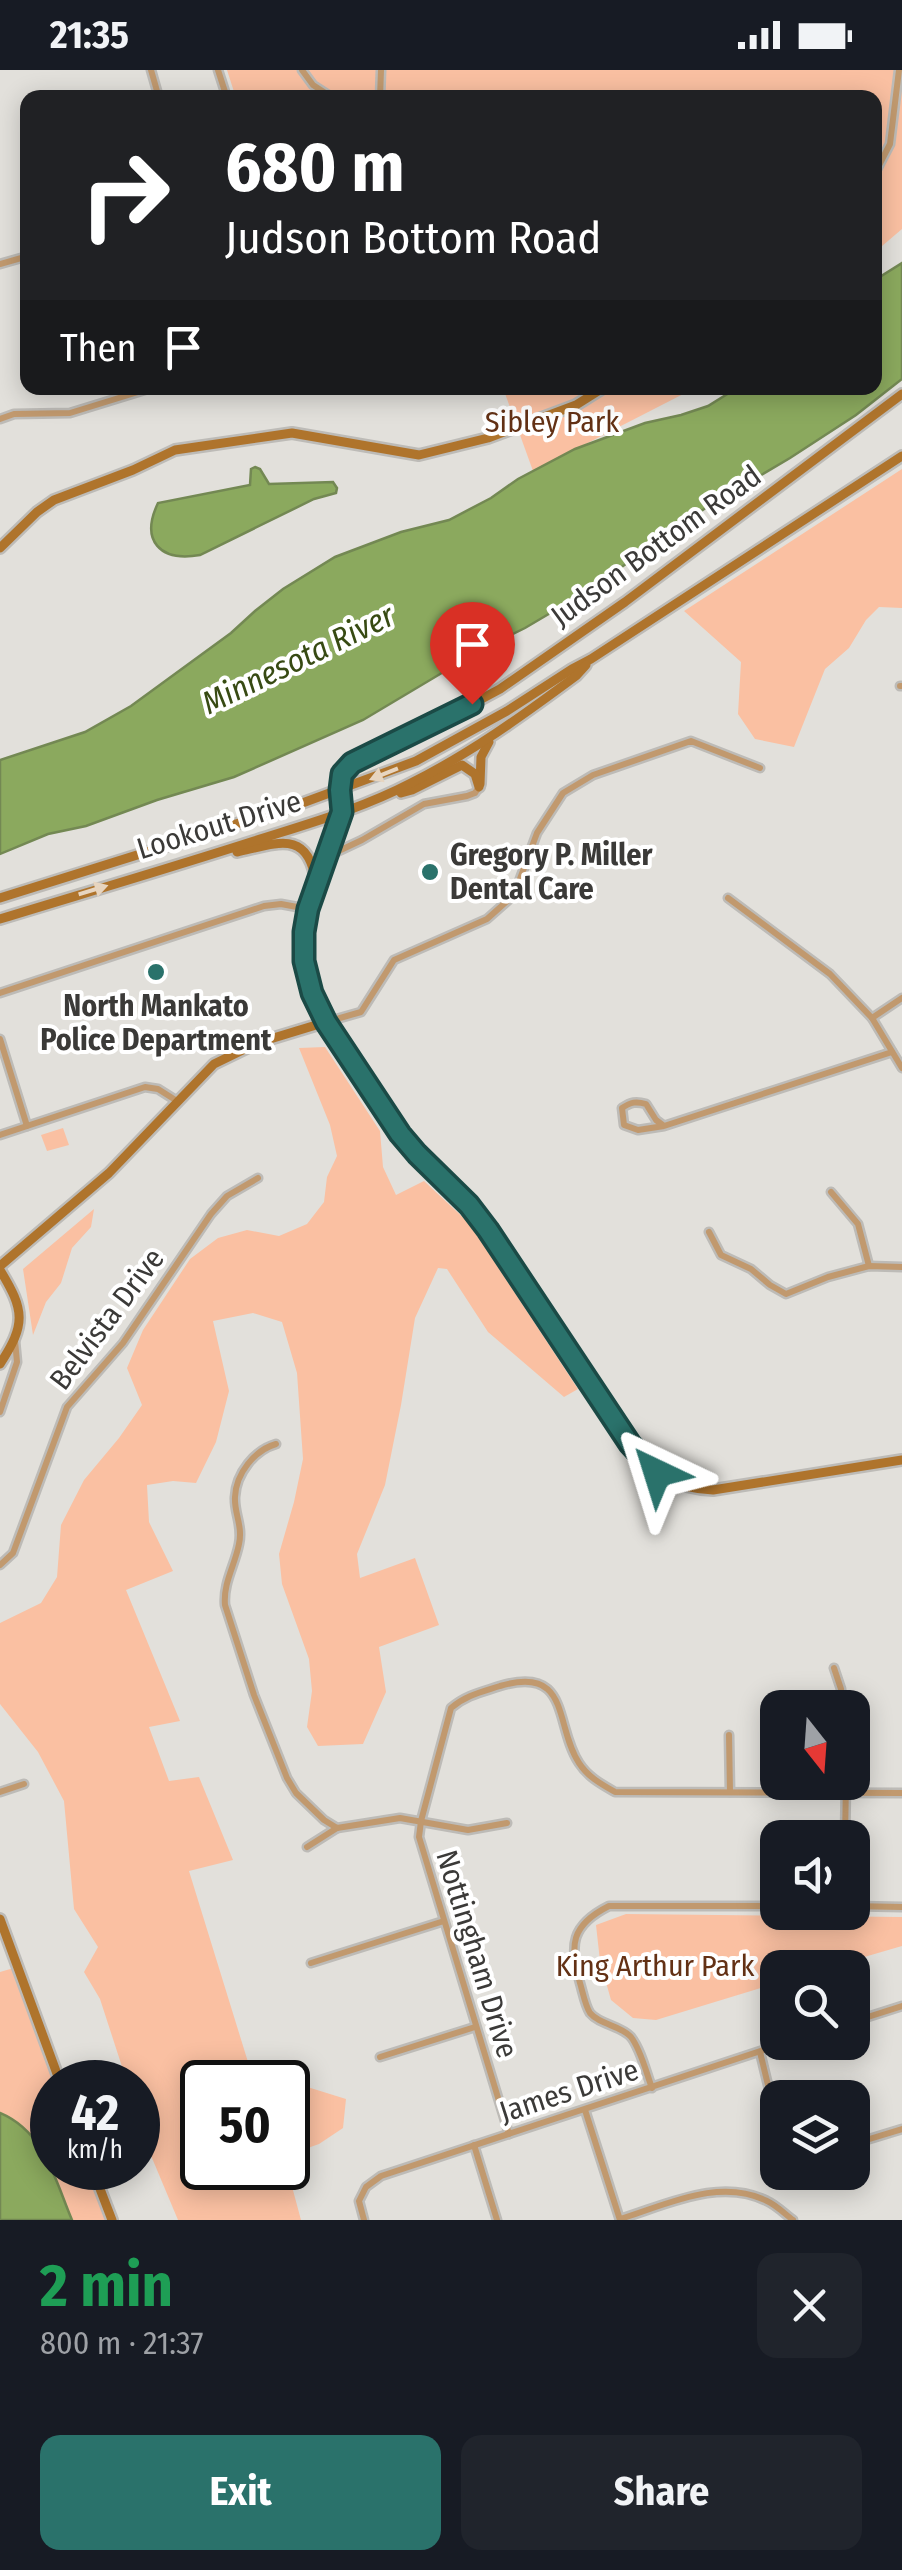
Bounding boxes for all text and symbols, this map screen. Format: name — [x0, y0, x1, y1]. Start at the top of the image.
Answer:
text: 21:35 — [50, 12, 129, 58]
text: 680 m — [225, 126, 405, 210]
icon: right — [60, 130, 190, 260]
text: Judson Bottom Road — [225, 211, 601, 265]
icon: arrive — [156, 320, 211, 375]
text: Then — [60, 325, 136, 371]
park label: Sibley Park — [485, 404, 619, 440]
street label: Judson Bottom Road — [544, 458, 768, 634]
water label: Minnesota River — [196, 596, 401, 722]
pin — [430, 602, 515, 705]
icon: arrive — [445, 617, 500, 672]
one-way arrow — [369, 767, 399, 783]
street label: Lookout Drive — [133, 783, 305, 867]
place label: Gregory P. Miller Dental Care — [450, 837, 653, 907]
marker: Gregory P. Miller Dental Care — [419, 861, 441, 883]
one-way arrow — [79, 882, 109, 897]
marker: North Mankato Police Department — [145, 961, 167, 983]
place label: North Mankato Police Department — [40, 988, 272, 1058]
street label: Belvista Drive — [42, 1241, 172, 1397]
position arrow — [605, 1421, 709, 1525]
north arrow — [760, 1690, 870, 1800]
map controls — [760, 1690, 870, 2190]
button: sound — [760, 1820, 870, 1930]
street label: Nottingham Drive — [428, 1846, 526, 2062]
park label: King Arthur Park — [556, 1948, 754, 1984]
button: search — [760, 1950, 870, 2060]
street label: James Drive — [495, 2052, 643, 2130]
speed limit sign: 50 — [180, 2060, 310, 2190]
button: layers — [760, 2080, 870, 2190]
text: 42 — [71, 2083, 119, 2143]
text: km/h — [67, 2135, 123, 2165]
text: 2 min — [40, 2250, 173, 2322]
button: close — [757, 2253, 862, 2358]
text: 800 m · 21:37 — [40, 2324, 204, 2362]
button: Exit — [40, 2435, 441, 2550]
button: Share — [461, 2435, 862, 2550]

